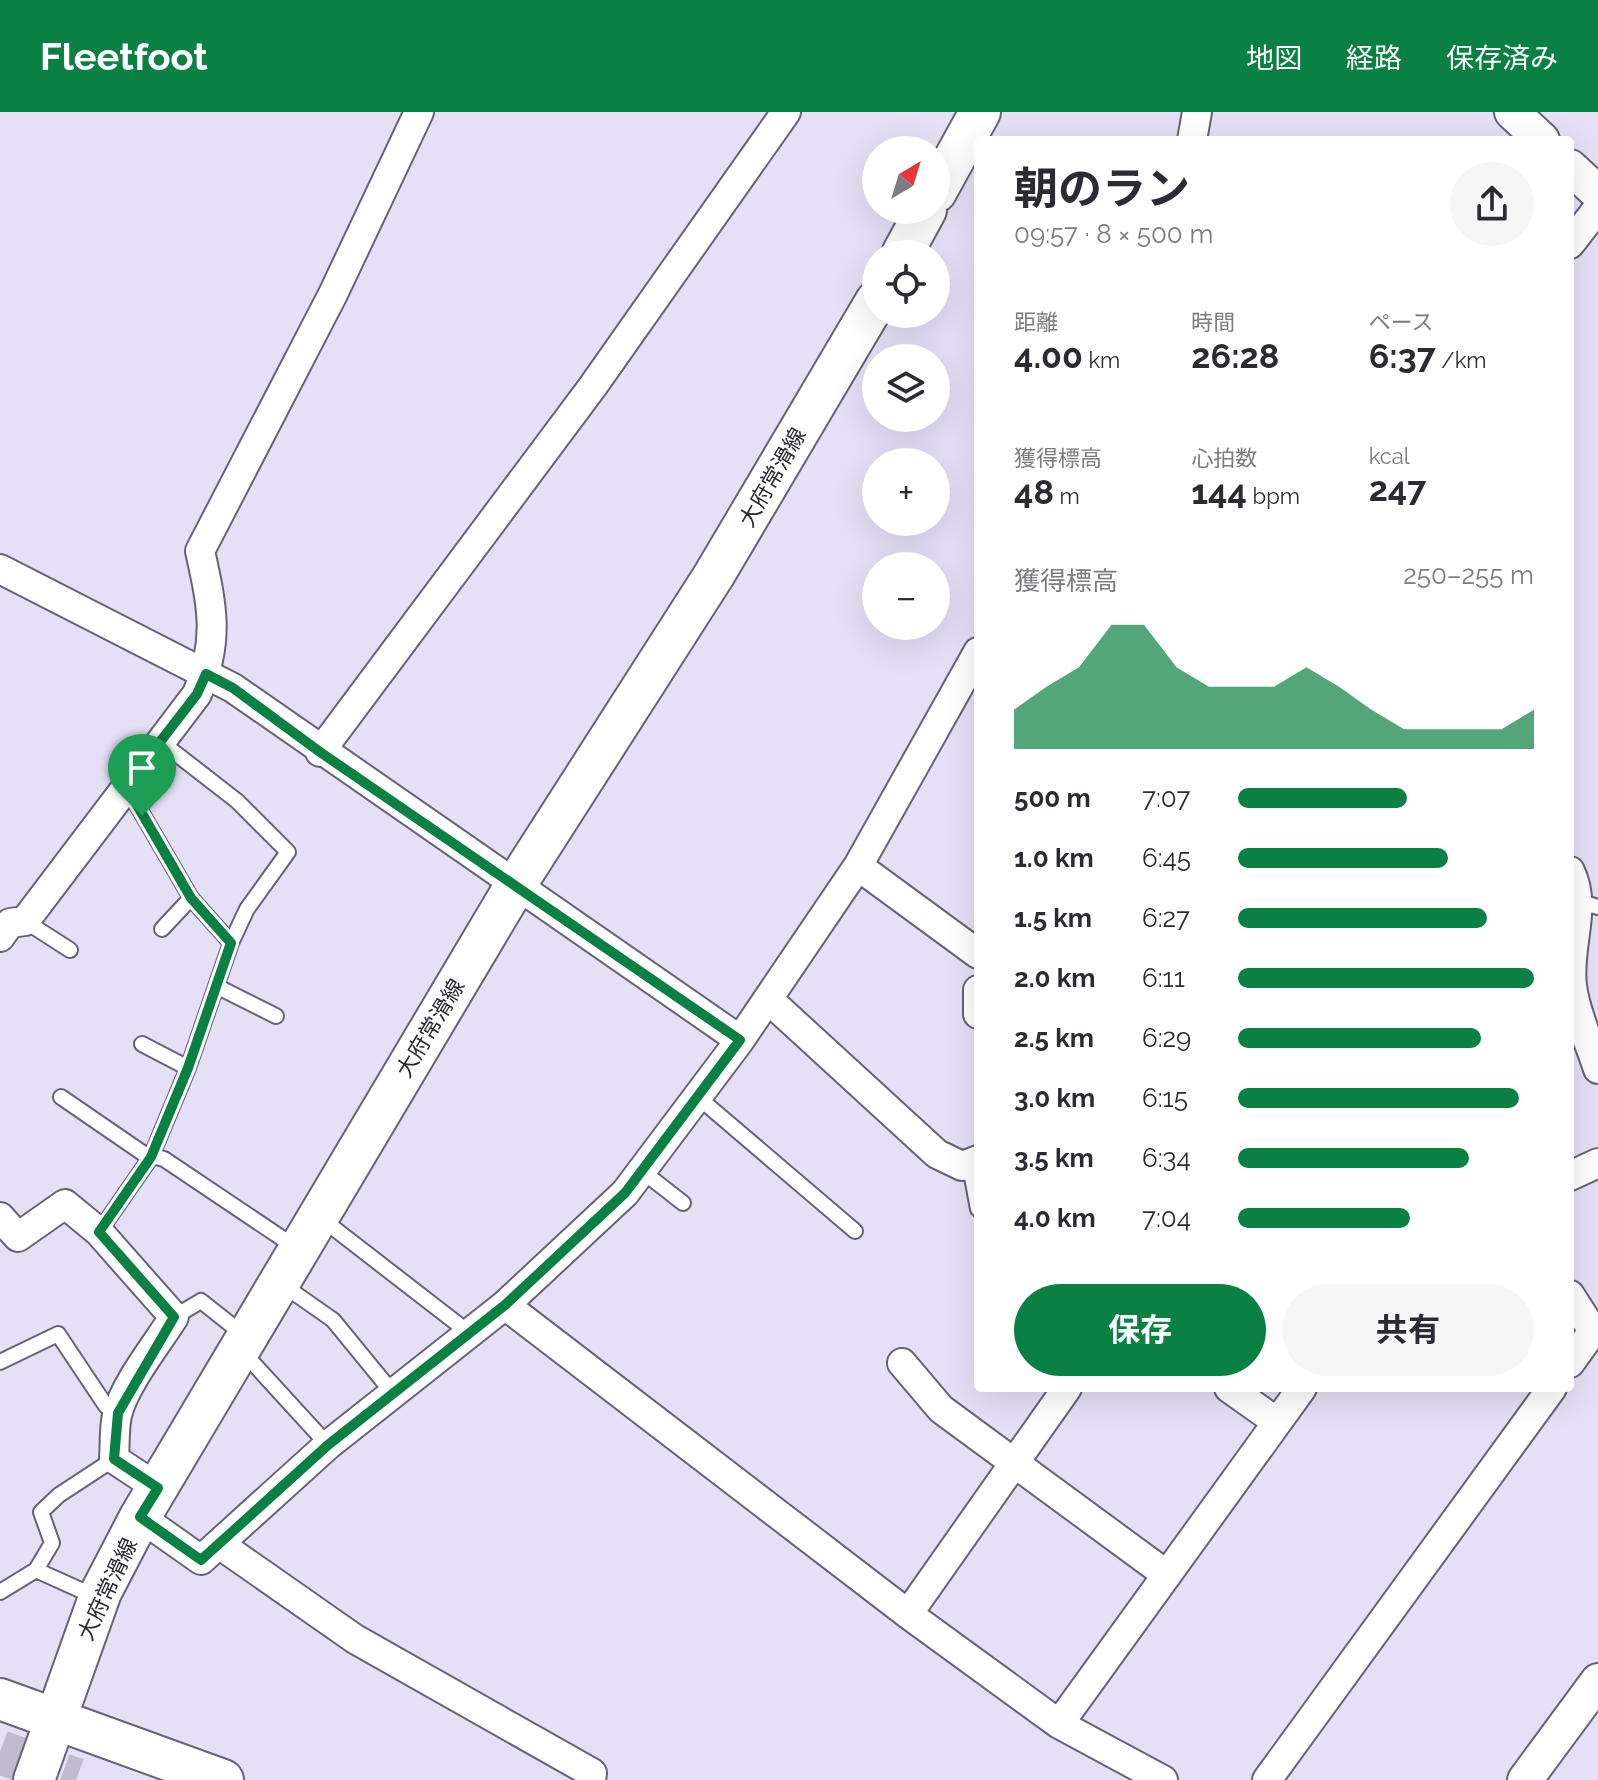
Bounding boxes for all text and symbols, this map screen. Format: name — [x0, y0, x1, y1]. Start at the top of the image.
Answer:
text: Fleetfoot — [40, 34, 208, 79]
text: 地図 — [1246, 42, 1302, 75]
text: 経路 — [1346, 42, 1402, 75]
text: 保存済み — [1446, 42, 1558, 75]
north arrow — [862, 136, 950, 224]
map controls — [862, 136, 950, 640]
button: share — [1450, 162, 1534, 246]
text: 朝のラン — [1014, 163, 1190, 214]
text: 09:57 · 8 × 500 m — [1014, 219, 1213, 249]
button: locate — [862, 240, 950, 328]
text: 距離 — [1014, 309, 1058, 335]
text: 時間 — [1191, 309, 1235, 335]
text: ペース — [1369, 309, 1434, 335]
text: 4.00 — [1014, 336, 1083, 376]
text: 26:28 — [1191, 336, 1279, 376]
text: 6:37 — [1369, 336, 1436, 376]
button: layers — [862, 344, 950, 432]
text: km — [1083, 347, 1120, 373]
text: /km — [1436, 347, 1487, 373]
street label: 大府常滑線 — [733, 423, 811, 531]
text: kcal — [1369, 443, 1410, 469]
text: 獲得標高 — [1014, 445, 1102, 471]
text: 心拍数 — [1191, 445, 1257, 471]
button: + — [862, 448, 950, 536]
text: 247 — [1369, 469, 1426, 509]
text: 48 — [1014, 472, 1054, 512]
text: 144 — [1191, 472, 1247, 512]
text: m — [1054, 483, 1080, 509]
text: bpm — [1247, 483, 1300, 509]
button: − — [862, 552, 950, 640]
text: 250–255 m — [1403, 560, 1534, 590]
text: 獲得標高 — [1014, 566, 1118, 596]
pin — [108, 734, 176, 816]
icon: arrive — [120, 746, 164, 790]
text: 500 m — [1014, 783, 1091, 813]
text: 7:07 — [1142, 783, 1190, 813]
text: 1.0 km — [1014, 843, 1094, 873]
text: 6:45 — [1142, 843, 1191, 873]
text: 1.5 km — [1014, 903, 1092, 933]
text: 6:27 — [1142, 903, 1190, 933]
text: 2.0 km — [1014, 963, 1095, 993]
text: 6:11 — [1142, 963, 1185, 993]
street label: 大府常滑線 — [391, 974, 469, 1082]
text: 2.5 km — [1014, 1023, 1094, 1053]
text: 6:29 — [1142, 1023, 1191, 1053]
text: 3.0 km — [1014, 1083, 1095, 1113]
text: 6:15 — [1142, 1083, 1188, 1113]
text: 3.5 km — [1014, 1143, 1094, 1173]
text: 6:34 — [1142, 1143, 1191, 1173]
text: 4.0 km — [1014, 1203, 1096, 1233]
text: 7:04 — [1142, 1203, 1191, 1233]
button: 保存 — [1014, 1284, 1266, 1376]
button: 共有 — [1282, 1284, 1534, 1376]
street label: 大府常滑線 — [72, 1534, 142, 1644]

